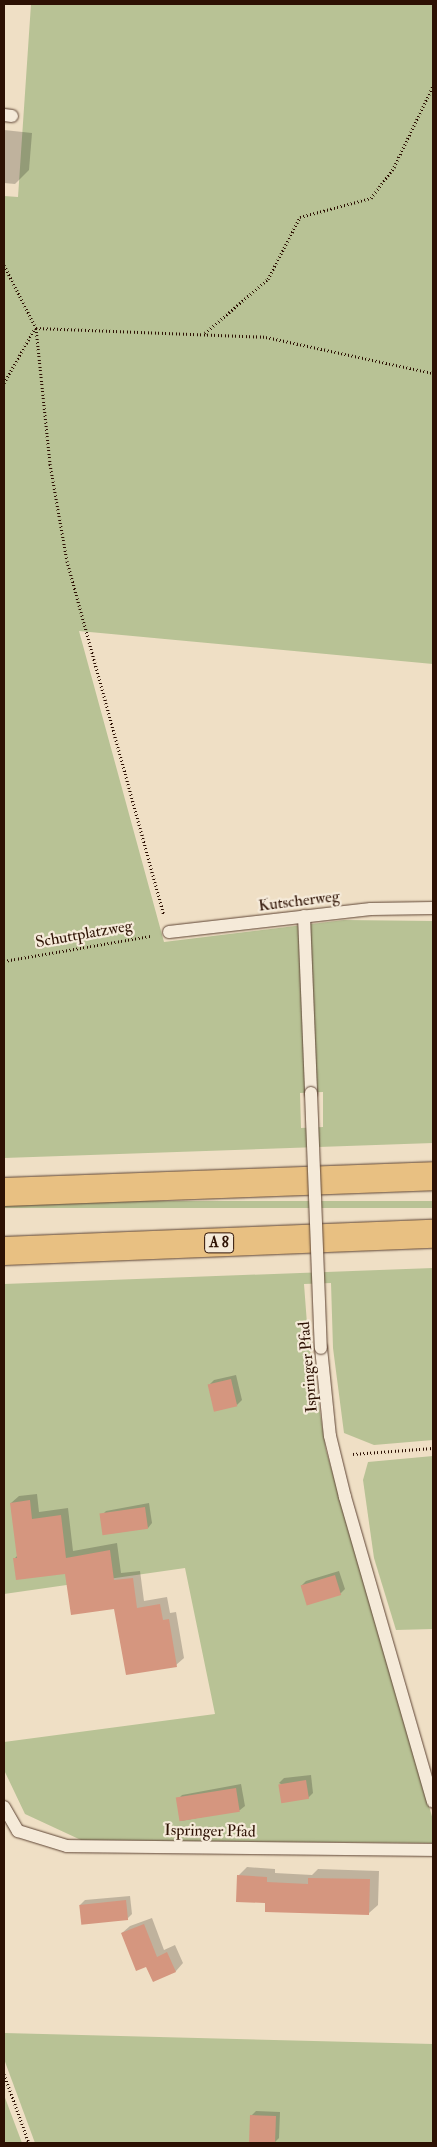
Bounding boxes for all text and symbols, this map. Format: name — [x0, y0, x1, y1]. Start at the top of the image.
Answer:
street label: Kutscherweg — [257, 886, 341, 916]
street label: Schuttplatzweg — [34, 916, 134, 952]
road number: A 8 — [204, 1230, 234, 1256]
street label: Ispringer Pfad — [294, 1321, 322, 1413]
street label: Ispringer Pfad — [164, 1821, 256, 1841]

